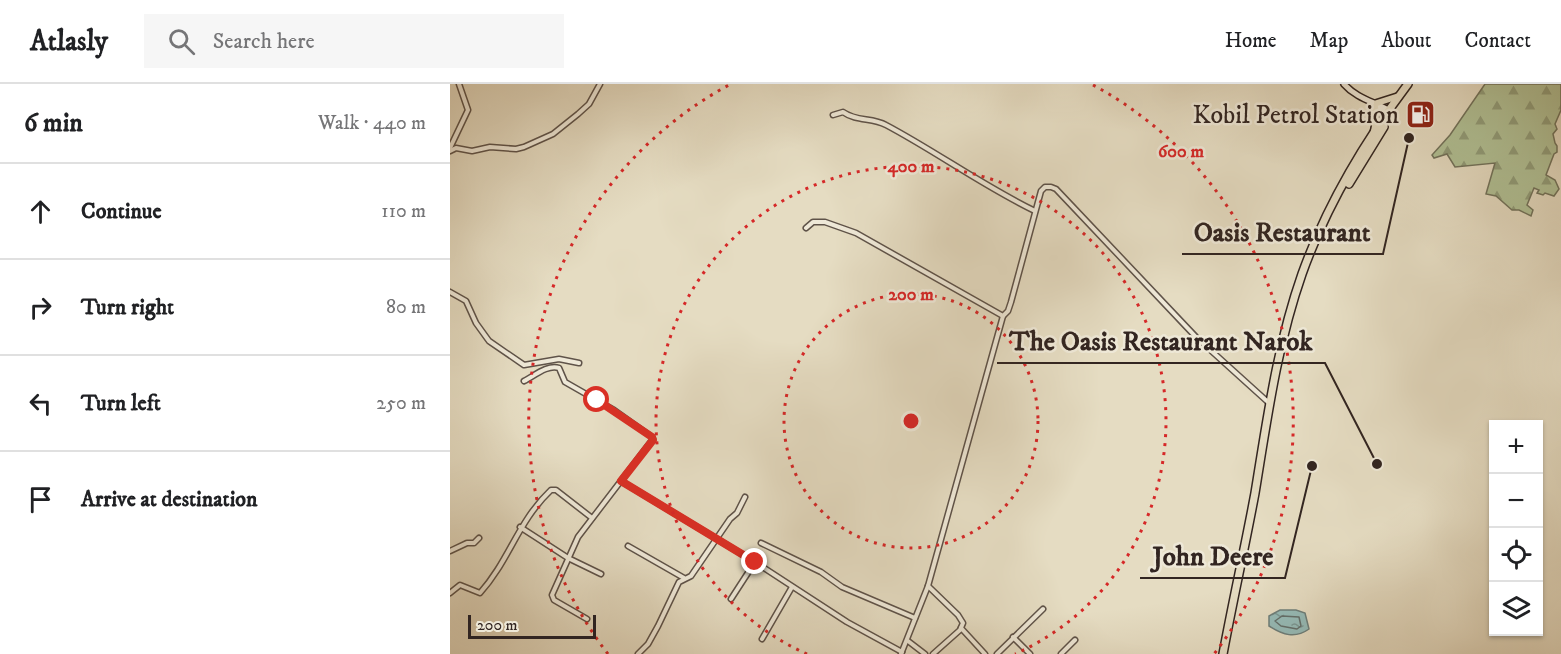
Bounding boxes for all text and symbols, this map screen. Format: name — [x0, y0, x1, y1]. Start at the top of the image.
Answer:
search box — [144, 14, 564, 68]
text: Atlasly — [30, 24, 108, 59]
icon: search — [165, 25, 198, 58]
text: Search here — [213, 28, 315, 55]
text: Home — [1225, 28, 1277, 54]
text: Map — [1310, 28, 1348, 54]
text: About — [1381, 28, 1432, 54]
text: Contact — [1465, 28, 1531, 54]
fuel station icon: Kobil Petrol Station — [1404, 98, 1436, 130]
place label: Kobil Petrol Station — [1192, 99, 1399, 132]
text: 6 min — [24, 107, 83, 140]
text: Walk · 440 m — [318, 111, 426, 136]
text: 600 m — [1158, 141, 1205, 163]
text: 400 m — [886, 156, 935, 178]
icon: ahead — [24, 195, 57, 228]
text: Continue — [81, 198, 162, 225]
text: 110 m — [381, 199, 426, 224]
callout: Oasis Restaurant — [1182, 209, 1383, 254]
text: Oasis Restaurant — [1194, 216, 1371, 250]
text: 200 m — [888, 284, 934, 306]
icon: right — [24, 291, 57, 324]
text: Turn right — [81, 294, 174, 321]
text: 80 m — [386, 295, 426, 320]
callout: The Oasis Restaurant Narok — [997, 318, 1325, 363]
text: The Oasis Restaurant Narok — [1008, 325, 1313, 359]
route start — [583, 386, 609, 412]
icon: left — [24, 387, 57, 420]
text: Turn left — [81, 390, 161, 417]
text: 250 m — [376, 391, 426, 416]
centre of rings — [901, 411, 921, 431]
map controls — [1489, 420, 1543, 636]
button: + — [1489, 420, 1543, 474]
button: − — [1489, 474, 1543, 528]
icon: arrive — [24, 483, 57, 516]
text: Arrive at destination — [81, 486, 258, 513]
button: locate — [1489, 528, 1543, 582]
callout: John Deere — [1140, 533, 1285, 578]
text: John Deere — [1149, 540, 1274, 574]
route end — [741, 548, 767, 574]
button: layers — [1489, 582, 1543, 636]
scale bar — [468, 612, 596, 640]
text: 200 m — [477, 615, 518, 635]

